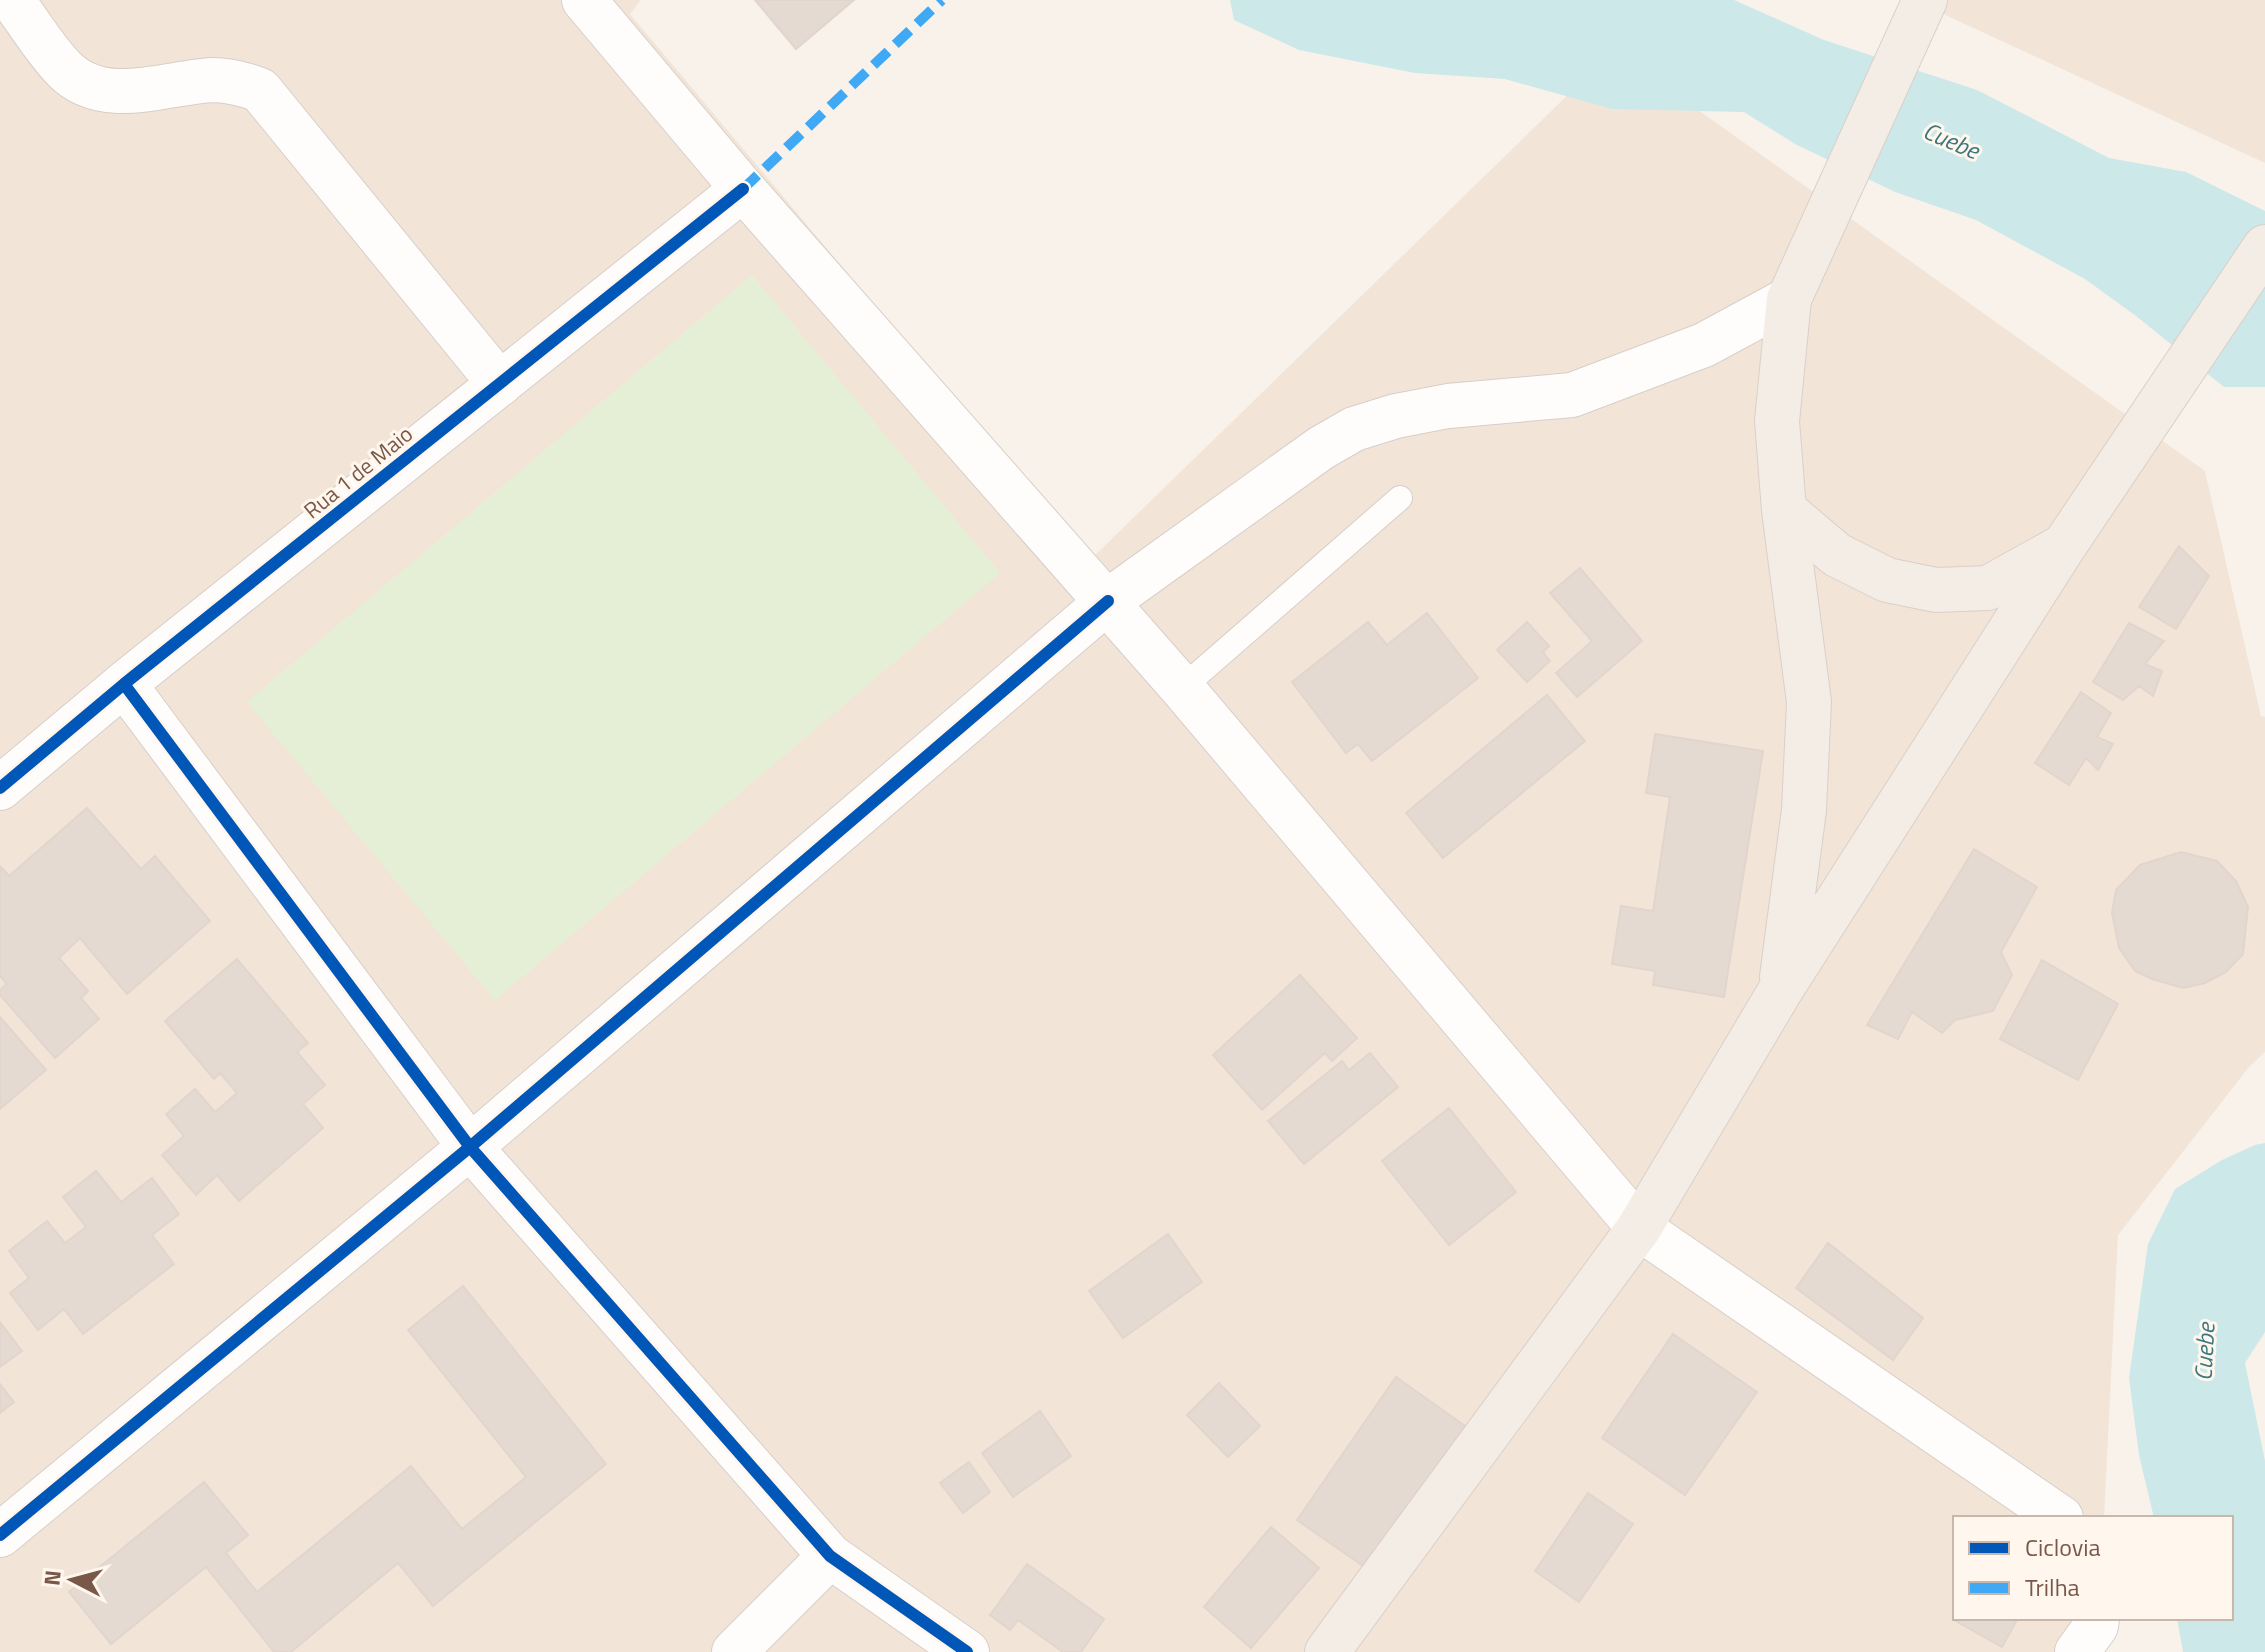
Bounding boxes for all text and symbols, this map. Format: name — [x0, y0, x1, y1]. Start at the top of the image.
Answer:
water label: Cuebe — [1918, 112, 1987, 169]
street label: Rua 1 de Maio — [296, 417, 420, 527]
water label: Cuebe — [2185, 1320, 2224, 1382]
legend — [1953, 1516, 2233, 1620]
text: Ciclovia — [2025, 1529, 2101, 1565]
north arrow — [32, 1540, 112, 1620]
text: N — [34, 1569, 70, 1587]
text: Trilha — [2025, 1569, 2080, 1605]

